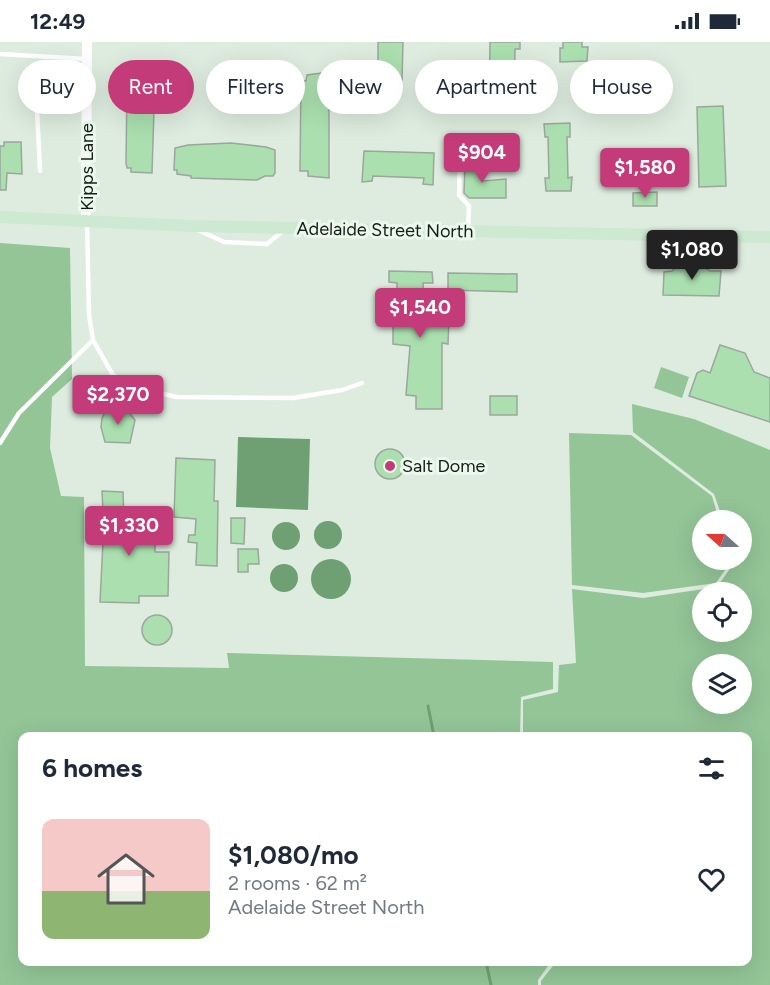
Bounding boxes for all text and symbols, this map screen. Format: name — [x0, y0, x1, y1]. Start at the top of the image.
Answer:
text: 12:49 — [30, 8, 85, 35]
chip: Buy — [18, 60, 96, 114]
chip: Rent — [108, 60, 194, 114]
chip: Filters — [206, 60, 305, 114]
chip: New — [317, 60, 403, 114]
chip: Apartment — [415, 60, 558, 114]
chip: House — [570, 60, 673, 114]
street label: Kipps Lane — [76, 123, 98, 211]
pin: $904 — [446, 133, 518, 184]
text: $904 — [458, 140, 506, 164]
pin: $1,580 — [596, 148, 694, 199]
text: $1,580 — [614, 155, 676, 179]
street label: Adelaide Street North — [296, 217, 474, 243]
pin: $1,080 — [643, 230, 741, 281]
text: $1,080 — [661, 237, 723, 261]
pin: $1,540 — [371, 288, 469, 339]
text: $1,540 — [389, 295, 451, 319]
pin: $2,370 — [69, 375, 167, 426]
text: $2,370 — [87, 382, 150, 406]
place label: Salt Dome — [402, 455, 486, 477]
marker: Salt Dome — [383, 459, 397, 473]
pin: $1,330 — [80, 506, 178, 557]
north arrow — [692, 510, 752, 570]
map controls — [692, 510, 752, 714]
text: $1,330 — [99, 513, 159, 537]
button: locate — [692, 582, 752, 642]
button: layers — [692, 654, 752, 714]
text: 6 homes — [42, 752, 142, 784]
icon: filters — [695, 752, 728, 785]
text: $1,080/mo — [228, 839, 359, 871]
icon: home — [90, 843, 162, 915]
icon: heart — [695, 863, 728, 896]
text: 2 rooms · 62 m² — [228, 871, 367, 895]
text: Adelaide Street North — [228, 895, 424, 919]

